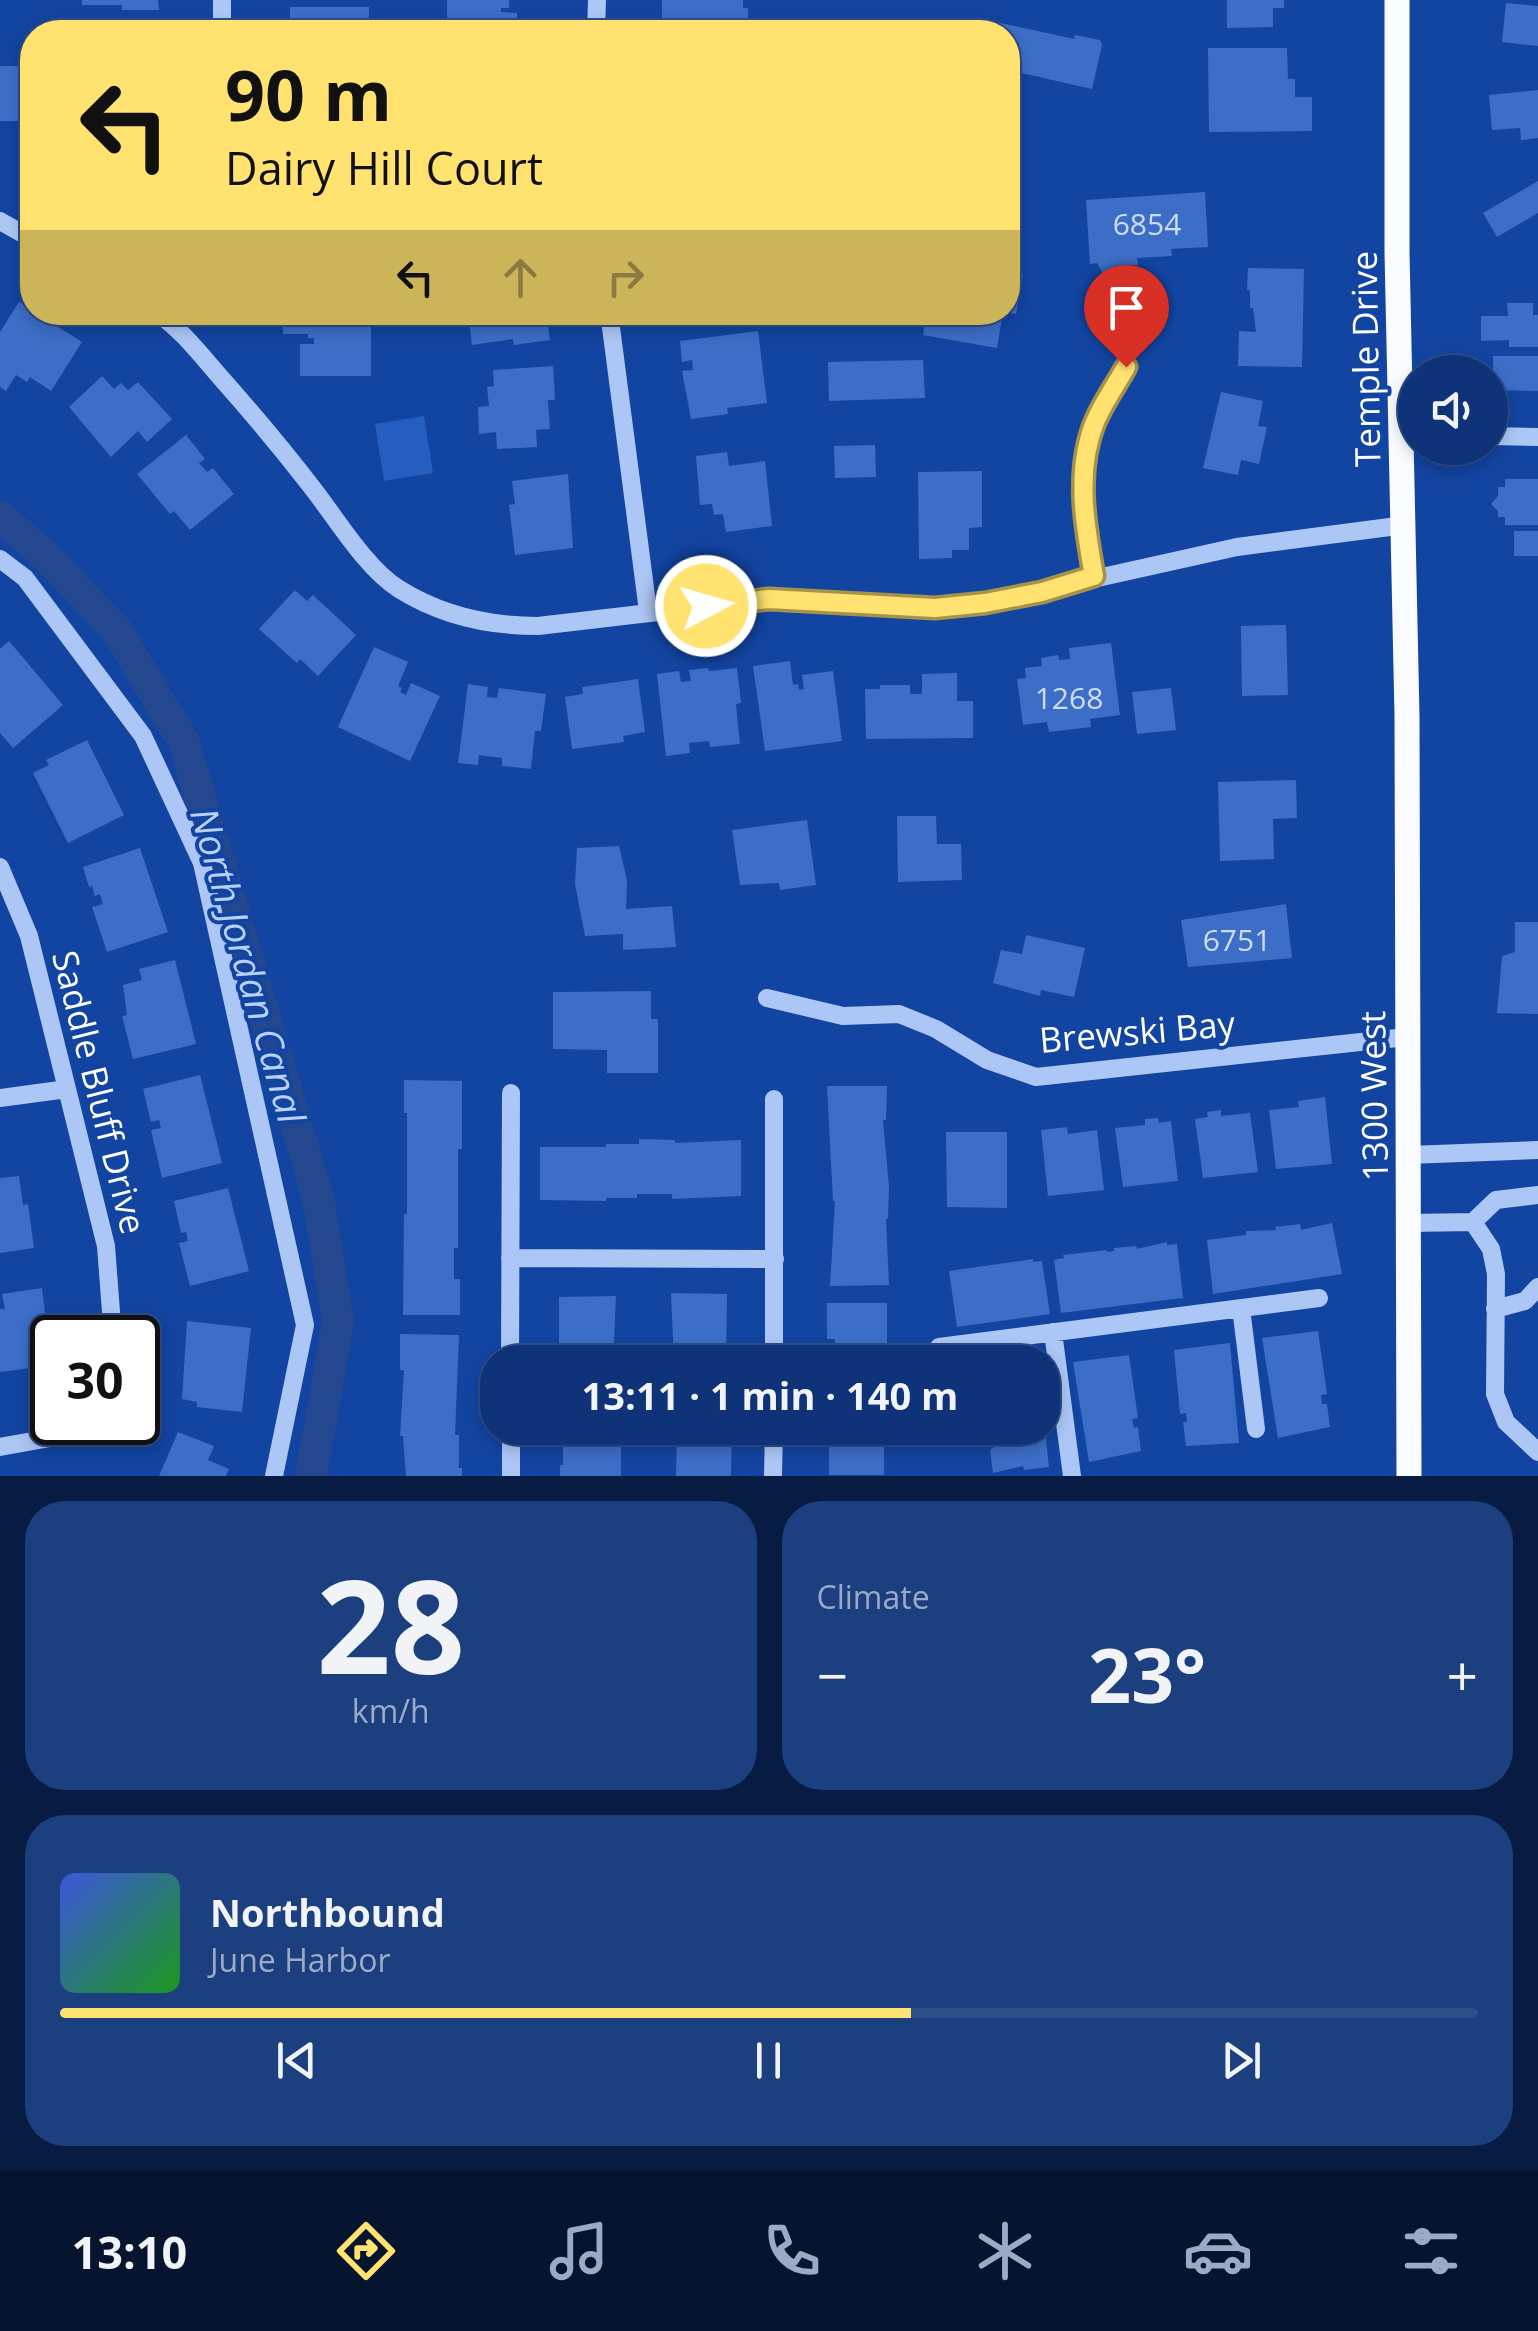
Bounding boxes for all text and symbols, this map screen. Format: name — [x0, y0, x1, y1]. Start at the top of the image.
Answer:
text: 90 m — [225, 46, 392, 142]
icon: left — [60, 60, 190, 190]
text: Dairy Hill Court — [225, 137, 543, 198]
house number: 6854 — [1113, 203, 1181, 244]
icon: left — [388, 250, 443, 305]
icon: ahead — [493, 250, 548, 305]
icon: right — [598, 250, 653, 305]
street label: Temple Drive — [1340, 251, 1390, 467]
pin — [1084, 265, 1169, 368]
icon: arrive — [1099, 280, 1154, 335]
map controls — [1398, 355, 1508, 465]
button: sound — [1398, 355, 1508, 465]
position arrow — [654, 554, 758, 658]
house number: 1268 — [1035, 677, 1103, 718]
water label: North Jordan Canal — [179, 801, 319, 1130]
house number: 6751 — [1203, 919, 1271, 960]
street label: Saddle Bluff Drive — [42, 945, 158, 1239]
street label: Brewski Bay — [1037, 999, 1237, 1063]
street label: 1300 West — [1348, 1010, 1398, 1182]
speed limit sign: 30 — [30, 1315, 160, 1445]
text: 13:11 · 1 min · 140 m — [582, 1369, 958, 1421]
text: 28 — [316, 1535, 465, 1712]
text: Climate — [817, 1575, 930, 1618]
text: 23° — [1088, 1623, 1206, 1725]
text: − — [817, 1637, 848, 1712]
text: + — [1447, 1637, 1478, 1712]
text: km/h — [352, 1689, 430, 1732]
text: Northbound — [210, 1886, 445, 1938]
text: June Harbor — [210, 1938, 390, 1981]
icon: previous — [269, 2033, 324, 2088]
icon: pause — [741, 2033, 796, 2088]
icon: next — [1214, 2033, 1269, 2088]
icon: directions — [331, 2216, 401, 2286]
icon: music — [544, 2216, 614, 2286]
icon: phone — [757, 2216, 827, 2286]
icon: climate — [970, 2216, 1040, 2286]
icon: car — [1183, 2216, 1253, 2286]
icon: filters — [1396, 2216, 1466, 2286]
text: 13:10 — [72, 2221, 187, 2282]

